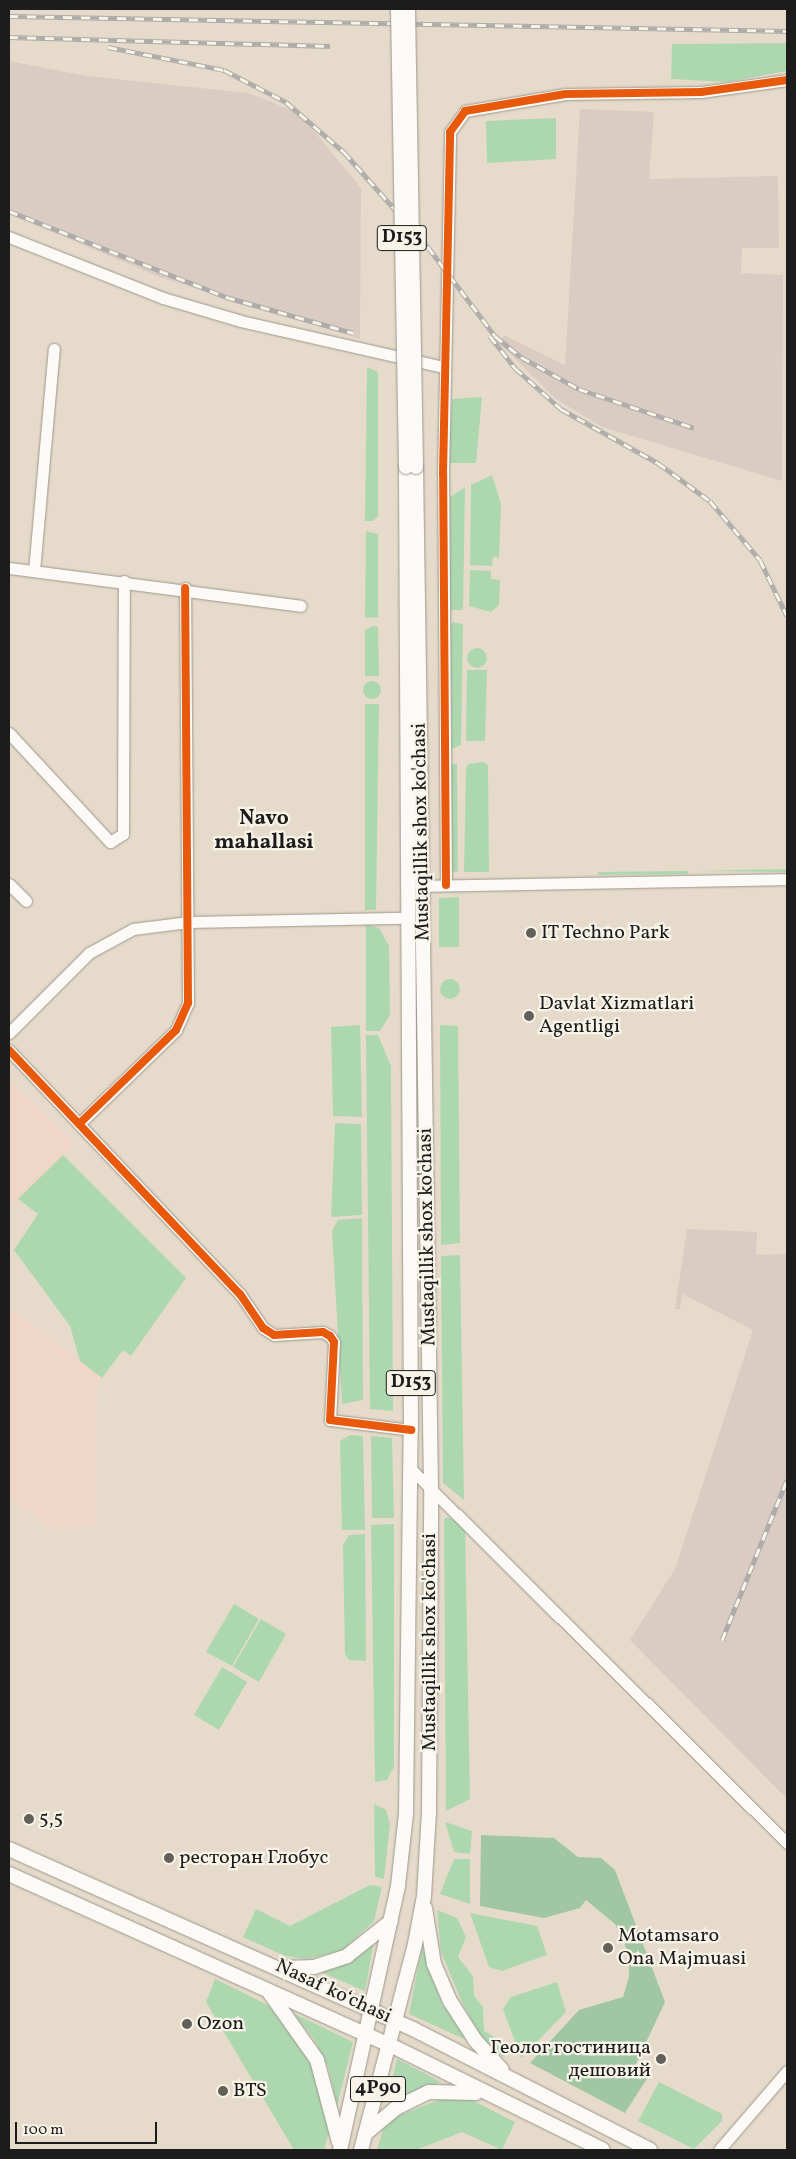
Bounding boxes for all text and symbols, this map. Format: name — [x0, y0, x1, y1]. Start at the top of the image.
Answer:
road number: D153 — [376, 222, 428, 254]
street label: Mustaqillik shox ko'chasi — [408, 723, 436, 941]
district label: Navo mahallasi — [214, 806, 314, 856]
place label: IT Techno Park — [541, 921, 671, 945]
marker: IT Techno Park — [525, 927, 537, 939]
place label: Davlat Xizmatlari Agentligi — [539, 992, 694, 1039]
marker: Davlat Xizmatlari Agentligi — [523, 1010, 535, 1022]
street label: Mustaqillik shox ko'chasi — [414, 1128, 442, 1346]
road number: D153 — [385, 1366, 437, 1400]
street label: Mustaqillik shox ko'chasi — [418, 1533, 442, 1751]
place label: 5,5 — [39, 1807, 63, 1831]
marker: 5,5 — [23, 1813, 35, 1825]
place label: ресторан Глобус — [179, 1846, 328, 1870]
marker: ресторан Глобус — [163, 1852, 175, 1864]
place label: Motamsaro Ona Majmuasi — [618, 1924, 746, 1971]
marker: Motamsaro Ona Majmuasi — [602, 1942, 614, 1954]
street label: Nasaf ko‘chasi — [272, 1955, 394, 2029]
place label: Ozon — [197, 2012, 244, 2036]
marker: Ozon — [181, 2018, 193, 2030]
place label: Геолог гостиница дешовий — [490, 2036, 651, 2083]
marker: Геолог гостиница дешовий — [655, 2053, 667, 2065]
road number: 4P90 — [349, 2072, 407, 2106]
place label: BTS — [233, 2079, 267, 2103]
marker: BTS — [217, 2085, 229, 2097]
scale bar — [18, 2112, 160, 2144]
text: 100 m — [23, 2120, 63, 2141]

